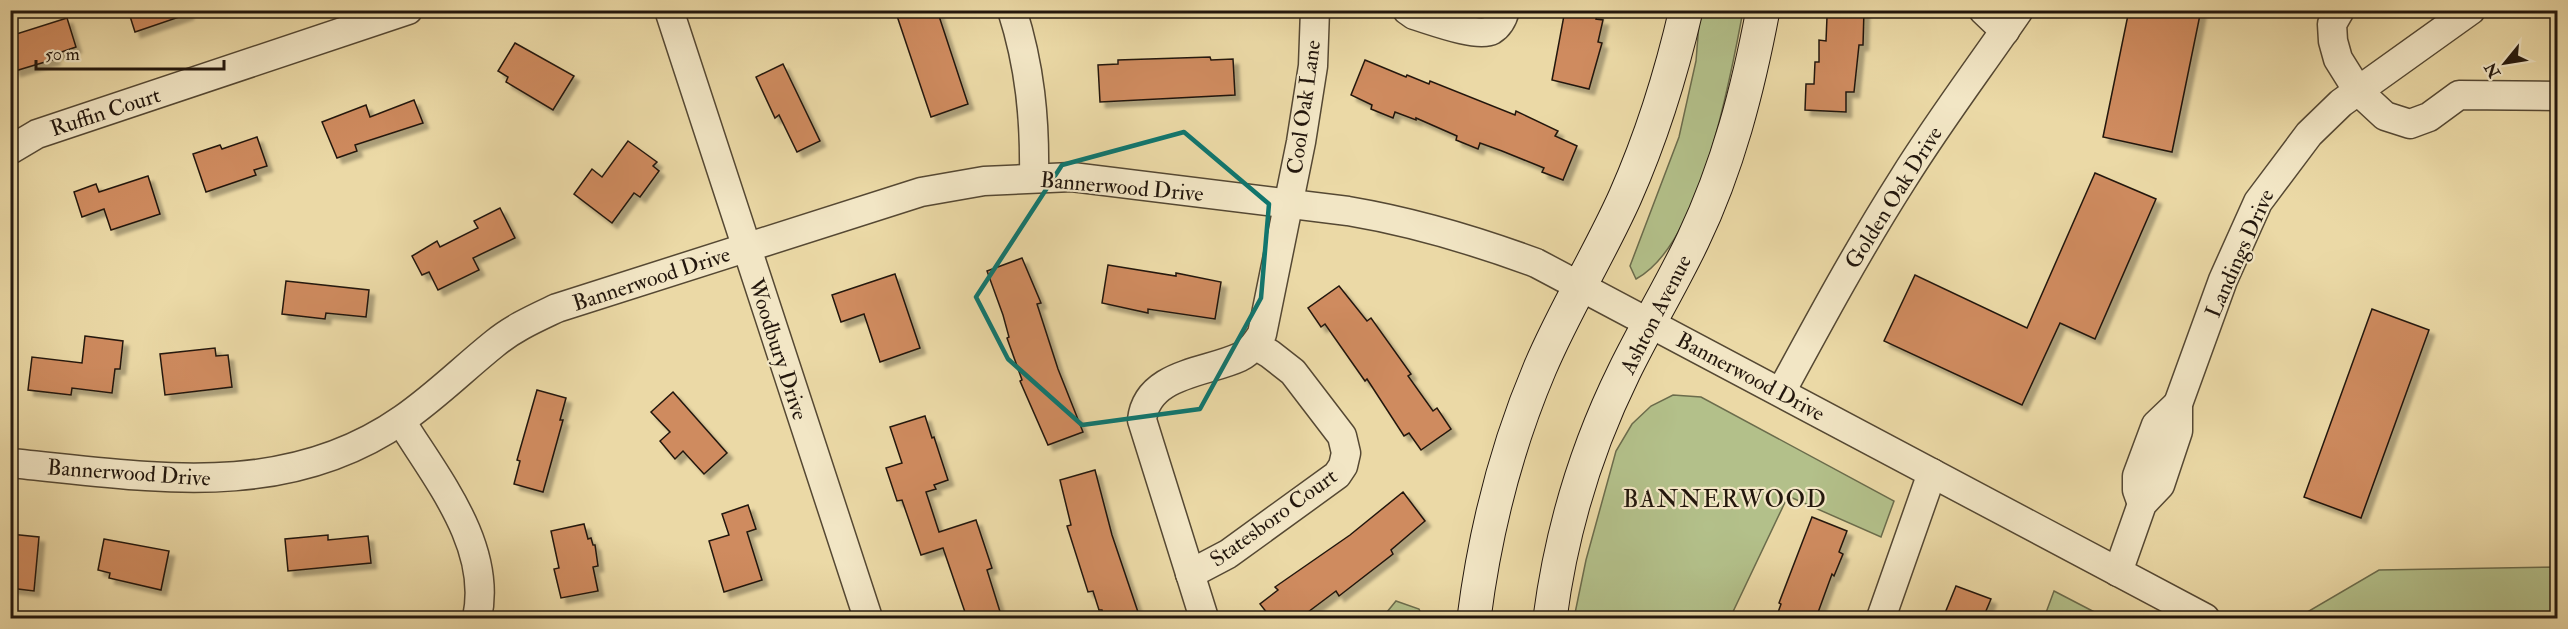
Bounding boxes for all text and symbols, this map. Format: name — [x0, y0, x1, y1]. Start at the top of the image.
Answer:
scale bar — [36, 33, 224, 71]
north arrow — [2475, 33, 2535, 93]
street label: Cool Oak Lane — [1281, 38, 1327, 176]
text: 50 m — [45, 43, 80, 66]
text: N — [2480, 58, 2506, 82]
street label: Ruffin Court — [47, 81, 164, 143]
street label: Golden Oak Drive — [1839, 121, 1949, 274]
street label: Bannerwood Drive — [1039, 166, 1205, 208]
street label: Landings Drive — [2199, 185, 2281, 322]
street label: Bannerwood Drive — [569, 240, 734, 318]
street label: Ashton Avenue — [1613, 250, 1698, 380]
street label: Woodbury Drive — [742, 274, 814, 424]
street label: Bannerwood Drive — [1672, 326, 1829, 428]
street label: Bannerwood Drive — [46, 453, 212, 493]
street label: Statesboro Court — [1205, 462, 1343, 573]
district label: BANNERWOOD — [1623, 484, 1827, 515]

